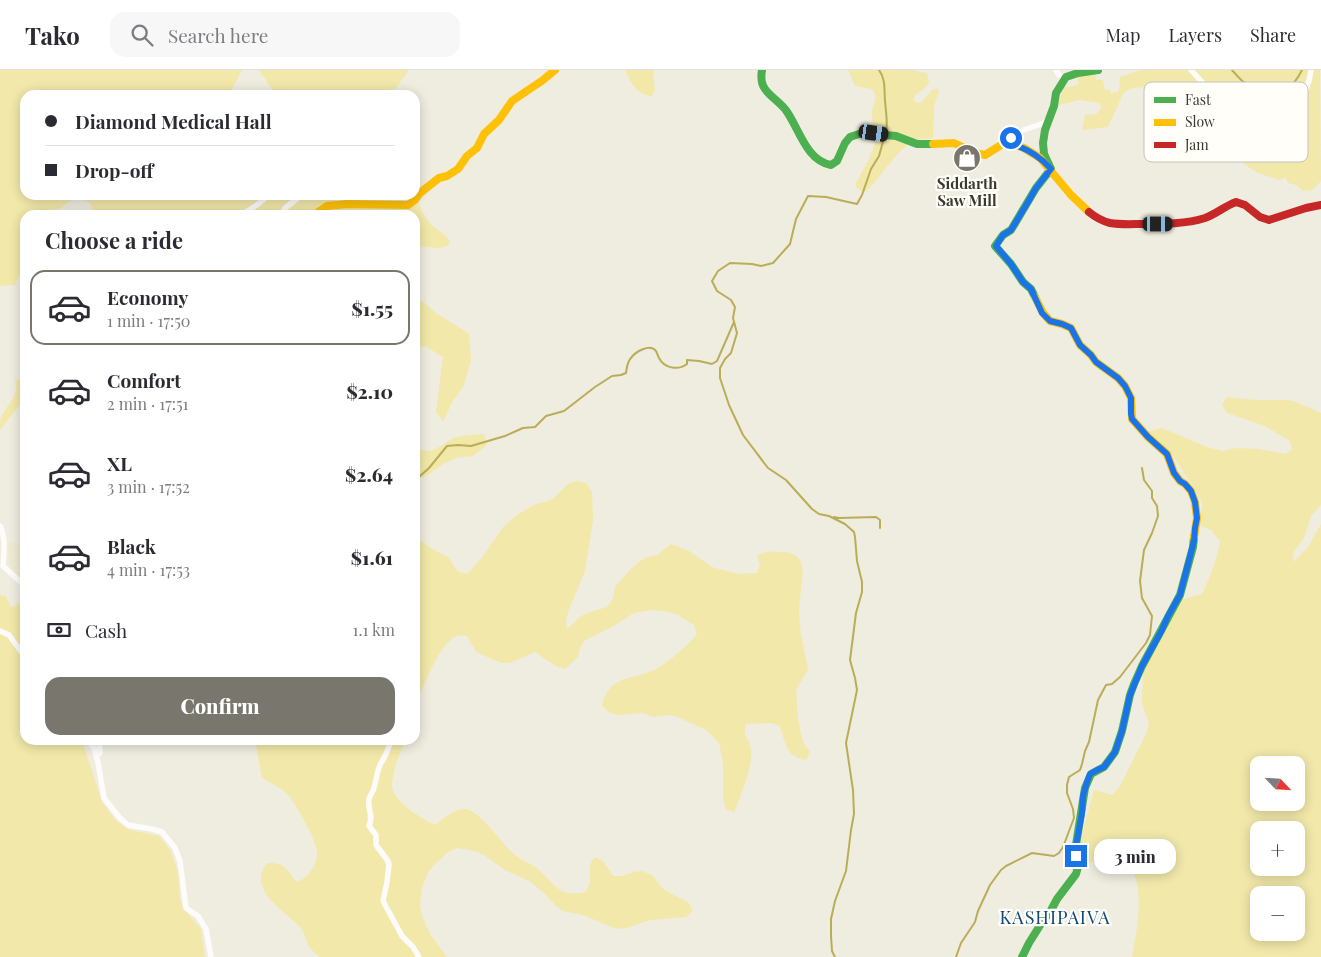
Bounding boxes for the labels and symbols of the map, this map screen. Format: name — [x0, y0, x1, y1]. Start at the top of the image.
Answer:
legend — [1144, 82, 1308, 162]
text: Fast — [1185, 90, 1212, 109]
text: Slow — [1185, 112, 1215, 131]
car — [858, 123, 889, 143]
route start — [1000, 127, 1022, 149]
text: Jam — [1184, 135, 1209, 154]
shop icon: Siddarth Saw Mill — [952, 143, 982, 173]
place label: Siddarth Saw Mill — [937, 173, 997, 210]
car — [1143, 217, 1173, 232]
north arrow — [1250, 756, 1305, 811]
callout: 3 min — [1094, 838, 1176, 874]
route end — [1065, 845, 1087, 867]
district label: KASHIPAIVA — [1000, 905, 1110, 929]

